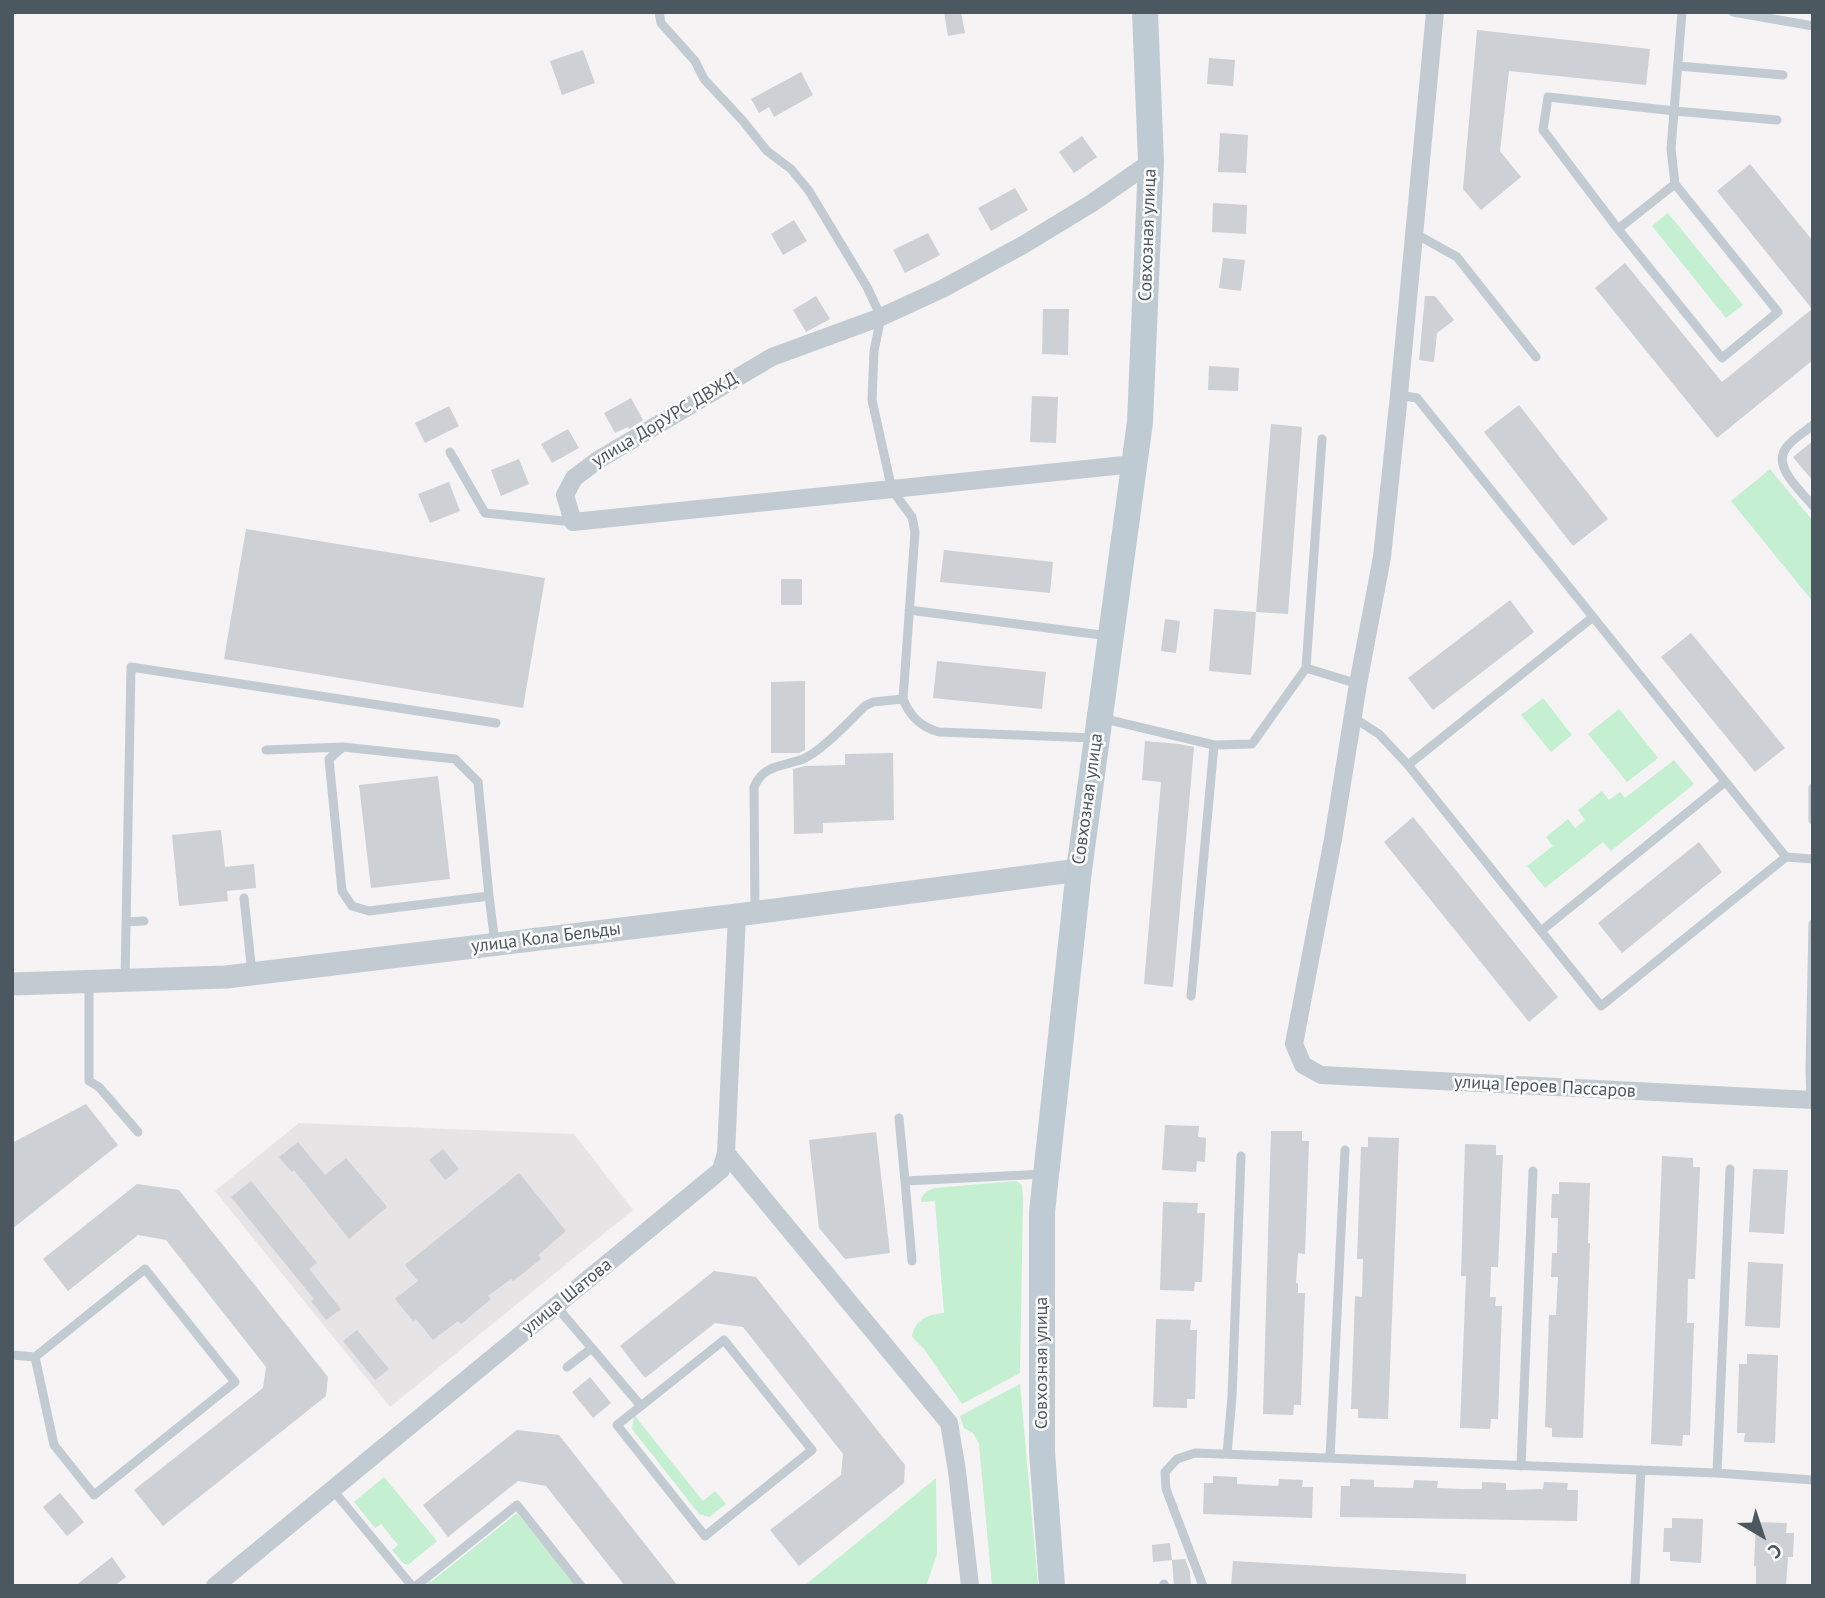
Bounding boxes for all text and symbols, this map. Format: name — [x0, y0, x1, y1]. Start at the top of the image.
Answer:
street label: Совхозная улица — [1135, 168, 1161, 302]
street label: улица ДорУРС ДВЖД — [588, 368, 742, 472]
street label: Совхозная улица — [1068, 732, 1108, 866]
street label: улица Кола Бельды — [470, 918, 622, 958]
street label: улица Героев Пассаров — [1454, 1071, 1636, 1103]
street label: улица Шатова — [518, 1254, 616, 1340]
street label: Совхозная улица — [1031, 1297, 1053, 1429]
north arrow — [1727, 1500, 1797, 1570]
text: С — [1764, 1539, 1787, 1564]

